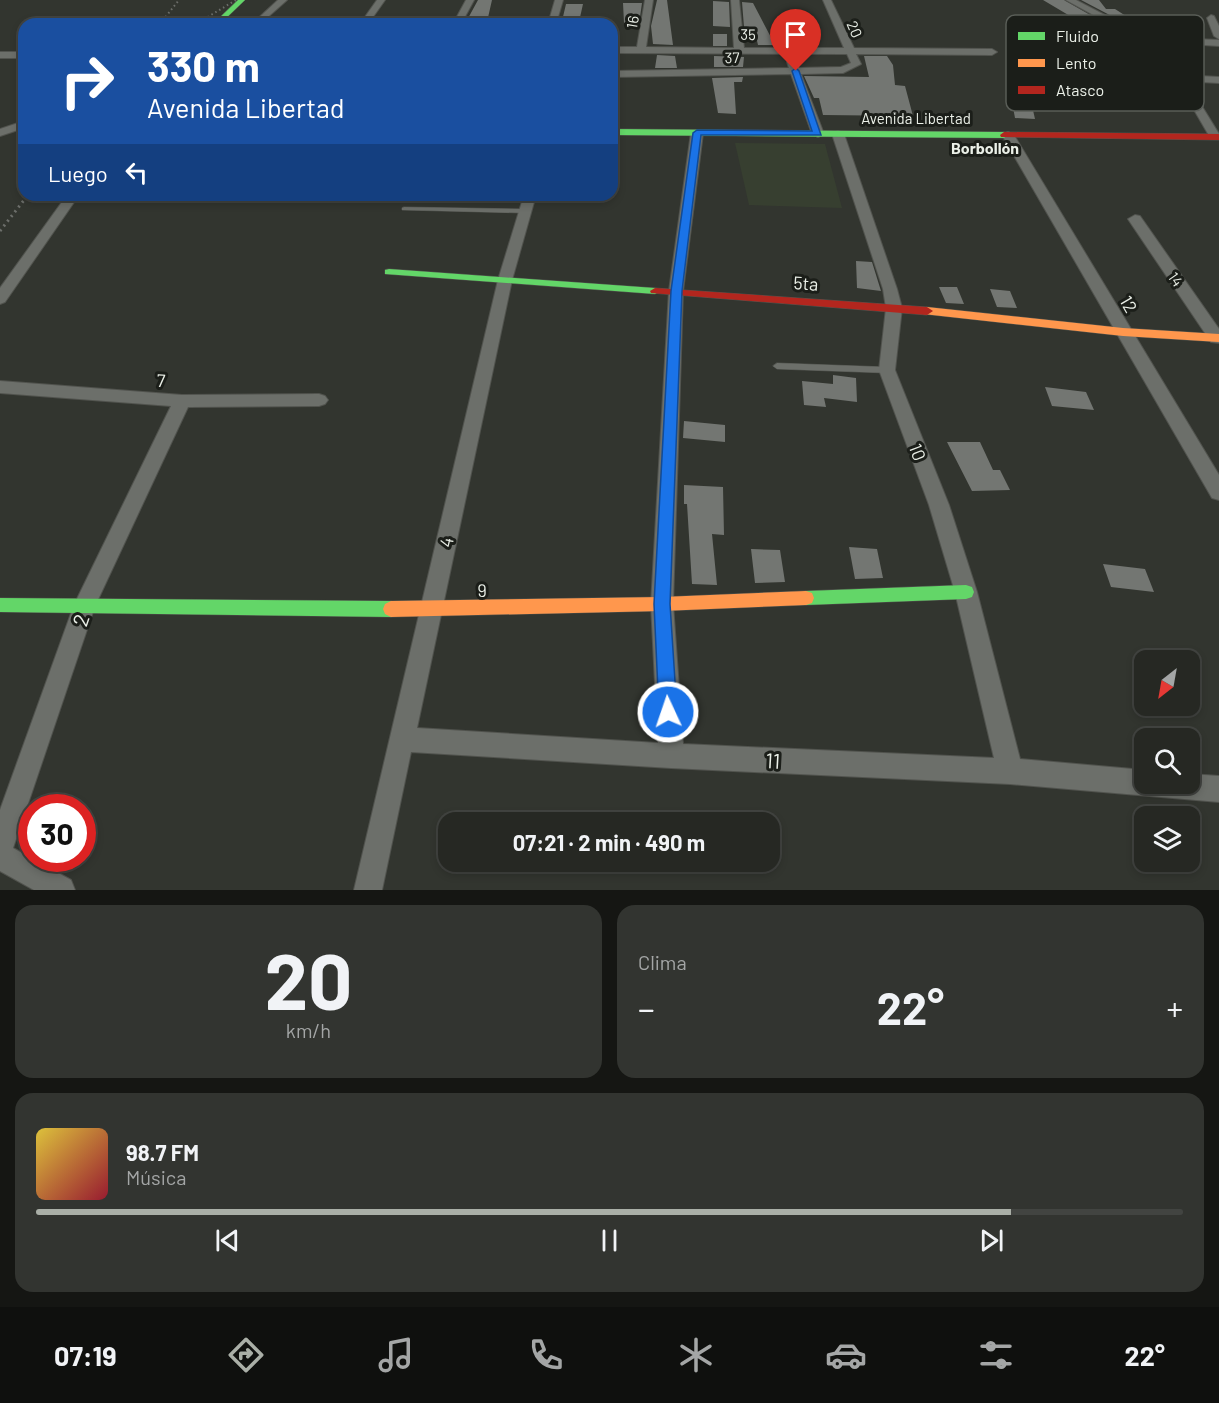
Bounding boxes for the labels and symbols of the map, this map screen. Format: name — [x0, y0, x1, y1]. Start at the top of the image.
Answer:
pin — [770, 9, 821, 71]
street label: 16 — [622, 14, 642, 30]
legend — [1006, 15, 1204, 111]
street label: 20 — [843, 18, 867, 40]
street label: 35 — [740, 25, 756, 43]
text: Fluido — [1056, 26, 1099, 45]
street label: 37 — [724, 48, 740, 66]
text: Lento — [1056, 53, 1097, 72]
text: Atasco — [1056, 80, 1104, 99]
street label: Avenida Libertad — [861, 109, 971, 127]
district label: Borbollón — [951, 138, 1019, 157]
street label: 14 — [1165, 268, 1187, 290]
street label: 5ta — [793, 271, 819, 295]
street label: 12 — [1115, 292, 1143, 316]
street label: 7 — [156, 369, 166, 391]
street label: 10 — [905, 440, 931, 464]
street label: 4 — [434, 535, 458, 549]
street label: 9 — [477, 579, 487, 601]
street label: 2 — [66, 611, 94, 629]
north arrow — [1134, 650, 1200, 716]
position arrow — [636, 680, 700, 744]
street label: 11 — [765, 747, 781, 773]
speed limit sign: 30 — [18, 794, 96, 872]

